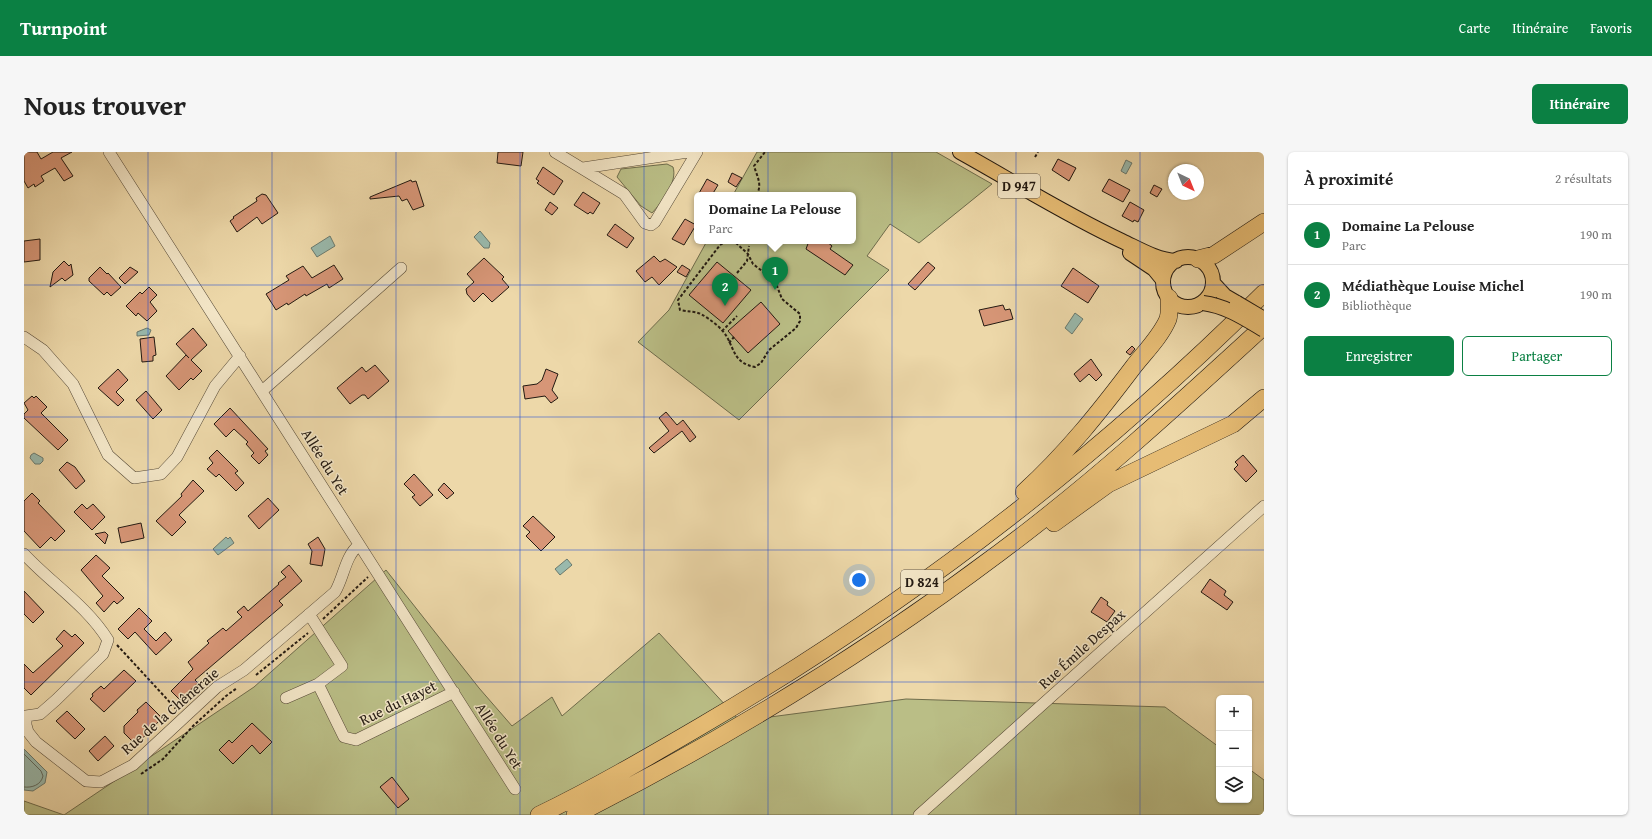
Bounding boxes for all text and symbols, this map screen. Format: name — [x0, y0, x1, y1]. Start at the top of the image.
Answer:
text: Turnpoint — [20, 14, 107, 42]
text: Carte — [1459, 18, 1490, 38]
text: Itinéraire — [1512, 18, 1568, 38]
text: Favoris — [1590, 18, 1632, 38]
text: Nous trouver — [24, 84, 186, 125]
button: Itinéraire — [1532, 84, 1628, 124]
north arrow — [1168, 164, 1204, 200]
text: À proximité — [1304, 166, 1393, 191]
text: 2 résultats — [1555, 169, 1612, 188]
road number: D 947 — [998, 174, 1040, 198]
popup — [694, 192, 856, 244]
text: Domaine La Pelouse — [709, 198, 841, 219]
text: Domaine La Pelouse — [1342, 215, 1474, 236]
text: Parc — [709, 219, 733, 238]
text: 1 — [1314, 225, 1320, 244]
text: 190 m — [1580, 225, 1612, 244]
text: Parc — [1342, 236, 1366, 255]
pin: 1 — [762, 257, 788, 290]
pin: 2 — [712, 273, 738, 306]
text: Médiathèque Louise Michel — [1342, 275, 1524, 296]
text: 2 — [1314, 285, 1320, 304]
text: 190 m — [1580, 285, 1612, 304]
text: Bibliothèque — [1342, 296, 1412, 315]
button: Enregistrer — [1304, 336, 1454, 376]
button: Partager — [1462, 336, 1612, 376]
street label: Allée du Yet — [297, 424, 355, 500]
your location — [849, 570, 869, 590]
road number: D 824 — [901, 570, 943, 594]
street label: Rue Émile Despax — [1034, 604, 1130, 693]
street label: Rue de la Chêneraie — [116, 662, 223, 759]
street label: Rue du Hayet — [356, 675, 440, 730]
map controls — [1216, 695, 1252, 803]
button: + — [1216, 695, 1252, 731]
street label: Allée du Yet — [471, 698, 529, 774]
button: − — [1216, 731, 1252, 767]
button: layers — [1216, 767, 1252, 803]

